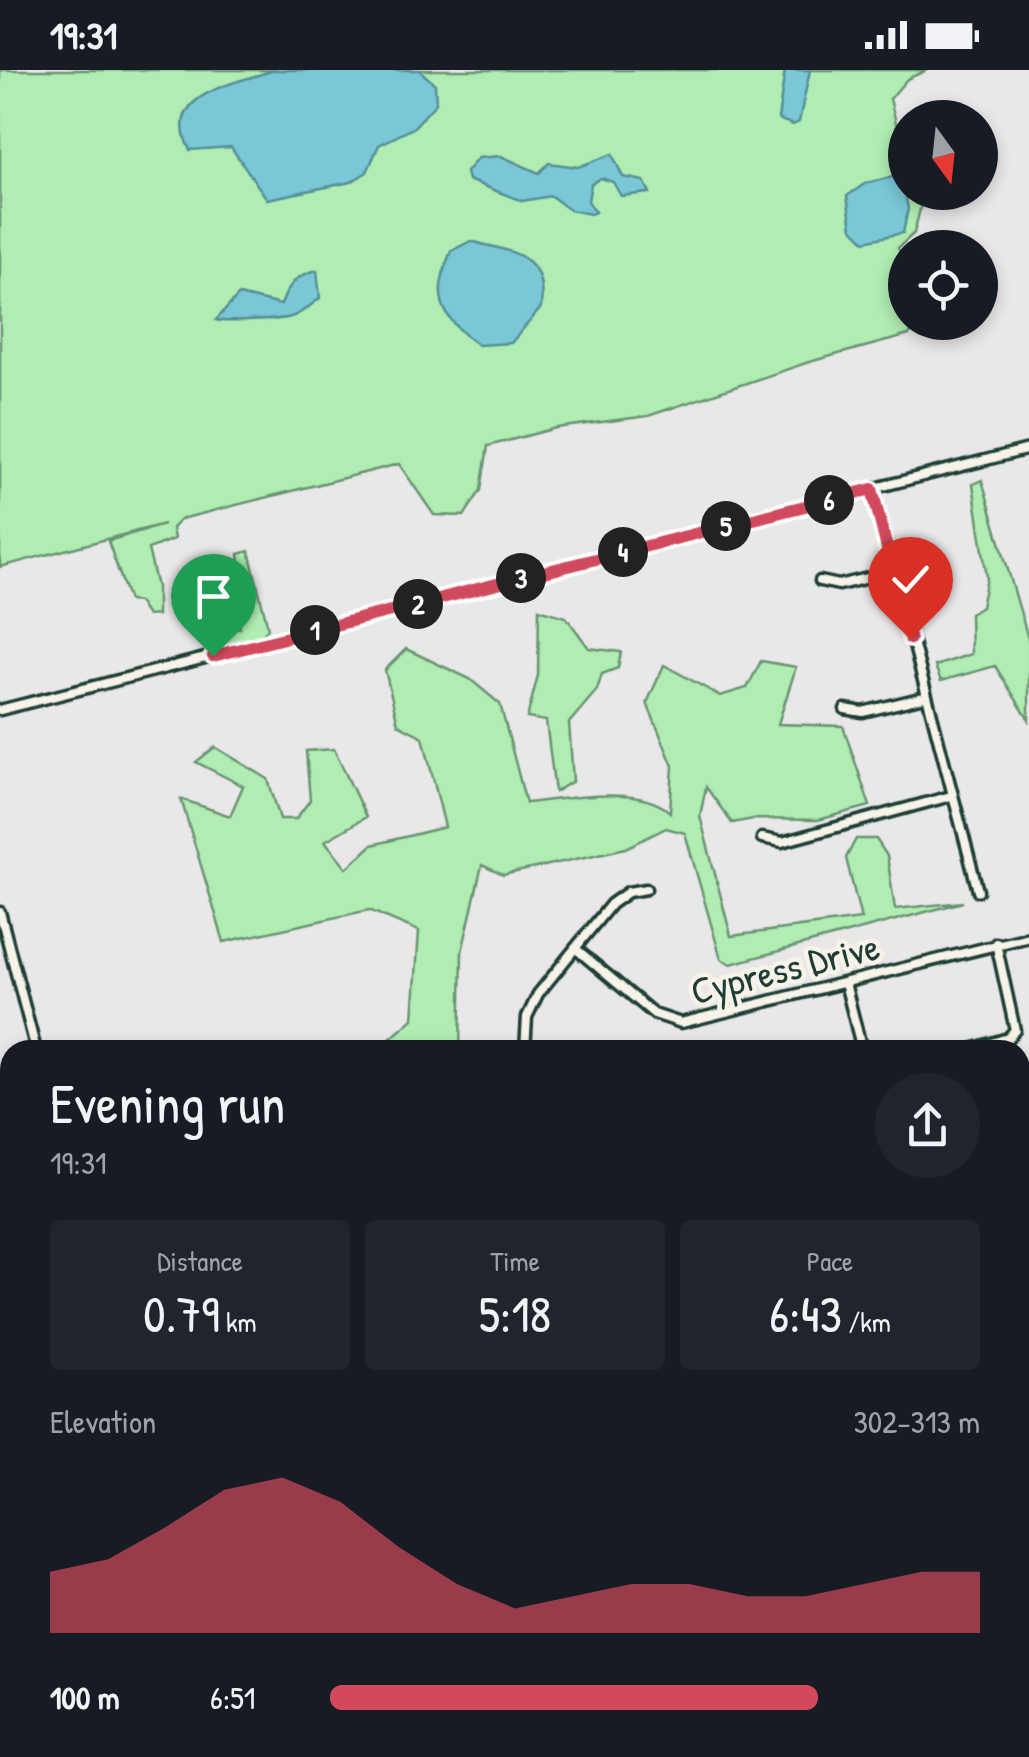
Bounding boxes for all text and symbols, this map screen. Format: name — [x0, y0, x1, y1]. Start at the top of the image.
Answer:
text: 19:31 — [50, 9, 117, 61]
north arrow — [888, 100, 998, 210]
map controls — [888, 100, 998, 340]
button: locate — [888, 230, 998, 340]
pin: 6 — [804, 475, 854, 525]
text: 6 — [823, 481, 835, 519]
pin: 5 — [701, 501, 751, 551]
text: 5 — [720, 507, 732, 545]
pin: 4 — [598, 527, 648, 577]
text: 4 — [618, 533, 628, 571]
pin — [868, 537, 953, 640]
icon: check — [883, 552, 938, 607]
pin: 3 — [496, 553, 546, 603]
pin — [171, 554, 256, 657]
text: 3 — [515, 559, 527, 597]
icon: arrive — [186, 569, 241, 624]
pin: 2 — [393, 579, 443, 629]
text: 2 — [411, 585, 425, 623]
pin: 1 — [290, 605, 340, 655]
text: 1 — [310, 611, 320, 649]
street label: Cypress Drive — [685, 919, 885, 1017]
text: Evening run — [50, 1066, 285, 1140]
button: share — [875, 1073, 980, 1178]
text: 19:31 — [50, 1141, 107, 1184]
text: Distance — [157, 1242, 243, 1280]
text: Time — [490, 1242, 540, 1280]
text: Pace — [807, 1242, 853, 1280]
text: 0.79 — [143, 1280, 220, 1348]
text: 5:18 — [479, 1280, 551, 1348]
text: 6:43 — [769, 1280, 842, 1348]
text: km — [220, 1303, 257, 1341]
text: /km — [842, 1303, 891, 1341]
text: Elevation — [50, 1400, 156, 1443]
text: 302–313 m — [854, 1400, 980, 1443]
text: 100 m — [50, 1676, 119, 1719]
text: 6:51 — [210, 1676, 255, 1719]

